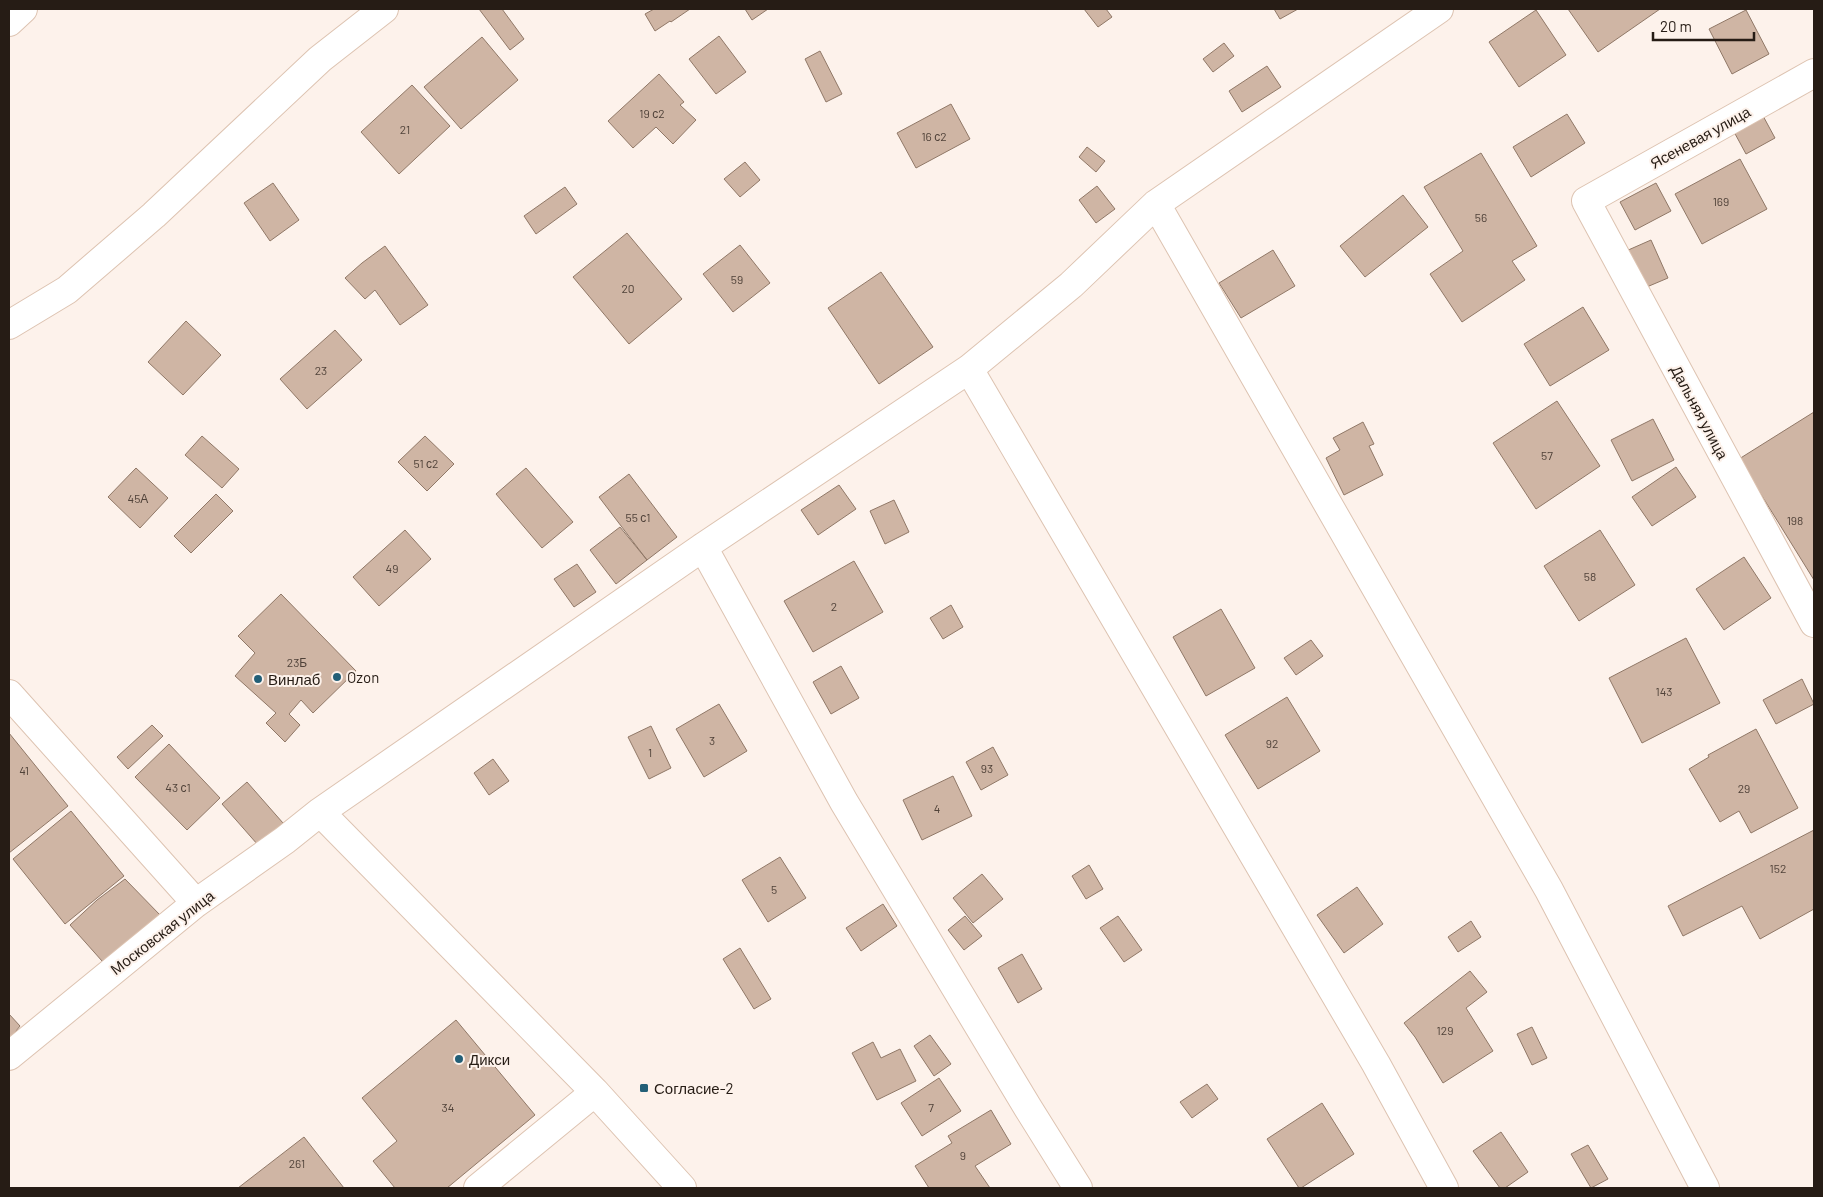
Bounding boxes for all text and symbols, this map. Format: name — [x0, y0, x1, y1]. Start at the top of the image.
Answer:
scale bar — [1653, 10, 1754, 42]
text: 20 m — [1660, 17, 1692, 35]
street label: Ясеневая улица — [1647, 102, 1754, 172]
house number: 19 с2 — [639, 106, 665, 120]
house number: 21 — [400, 122, 410, 136]
house number: 16 с2 — [921, 129, 947, 143]
house number: 169 — [1713, 194, 1729, 208]
house number: 56 — [1475, 210, 1487, 224]
house number: 59 — [731, 272, 743, 286]
house number: 20 — [621, 281, 635, 295]
street label: Дальняя улица — [1668, 362, 1733, 463]
house number: 23 — [315, 363, 327, 377]
house number: 57 — [1541, 448, 1553, 462]
house number: 51 с2 — [414, 456, 438, 470]
house number: 45А — [128, 491, 148, 505]
house number: 55 с1 — [626, 510, 650, 524]
house number: 198 — [1787, 513, 1803, 527]
house number: 49 — [386, 561, 398, 575]
house number: 58 — [1584, 569, 1596, 583]
house number: 2 — [831, 599, 837, 613]
house number: 23Б — [287, 655, 307, 669]
place label: Ozon — [347, 668, 379, 686]
place label: Винлаб — [268, 670, 320, 688]
marker: Ozon — [331, 671, 343, 683]
marker: Винлаб — [252, 673, 264, 685]
house number: 143 — [1656, 684, 1673, 698]
house number: 3 — [709, 733, 715, 747]
house number: 92 — [1266, 736, 1278, 750]
house number: 1 — [648, 745, 652, 759]
house number: 93 — [981, 761, 993, 775]
house number: 41 — [19, 763, 29, 777]
house number: 43 с1 — [165, 780, 191, 794]
house number: 29 — [1738, 781, 1750, 795]
house number: 4 — [934, 801, 940, 815]
house number: 152 — [1770, 861, 1786, 875]
house number: 5 — [771, 882, 777, 896]
street label: Московская улица — [107, 886, 218, 978]
house number: 129 — [1437, 1023, 1453, 1037]
place label: Дикси — [469, 1050, 510, 1068]
marker: Дикси — [453, 1053, 465, 1065]
place label: Согласие-2 — [654, 1079, 734, 1097]
marker: Согласие-2 — [638, 1082, 650, 1094]
house number: 34 — [442, 1100, 454, 1114]
house number: 7 — [928, 1100, 934, 1114]
house number: 9 — [960, 1148, 966, 1162]
house number: 261 — [289, 1156, 305, 1170]

